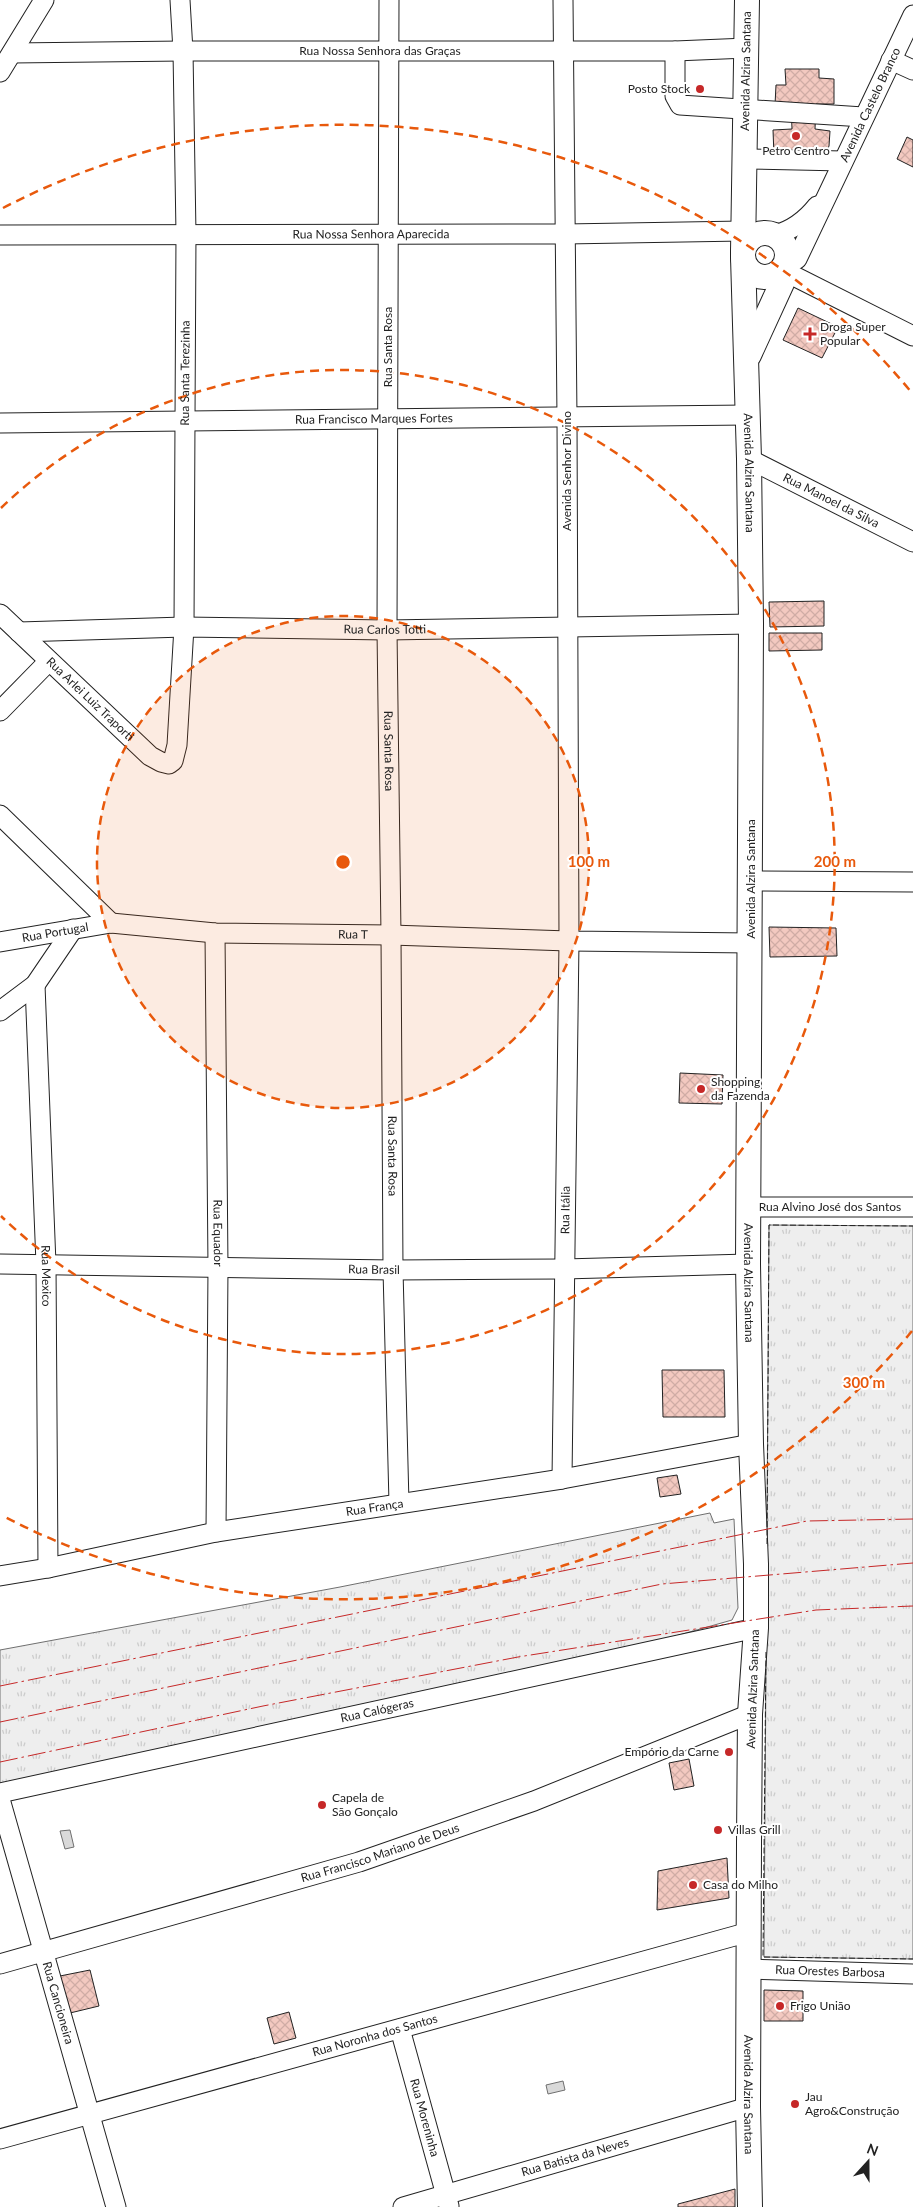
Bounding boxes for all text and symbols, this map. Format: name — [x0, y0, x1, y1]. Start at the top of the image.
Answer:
street label: Avenida Alzira Santana — [737, 11, 754, 131]
street label: Rua Nossa Senhora das Graças — [299, 43, 461, 58]
street label: Avenida Castelo Branco — [836, 45, 904, 164]
place label: Posto Stock — [628, 81, 691, 96]
marker: Posto Stock — [694, 83, 706, 95]
marker: Petro Centro — [790, 130, 802, 142]
place label: Petro Centro — [762, 143, 830, 158]
street label: Rua Nossa Senhora Aparecida — [293, 226, 449, 241]
street label: Rua Santa Rosa — [380, 307, 395, 387]
place label: Droga Super Popular — [820, 319, 886, 348]
street label: Rua Santa Terezinha — [177, 320, 193, 426]
marker: Droga Super Popular — [804, 328, 816, 340]
street label: Rua Francisco Marques Fortes — [295, 410, 453, 427]
street label: Avenida Senhor Divino — [559, 411, 574, 531]
street label: Avenida Alzira Santana — [741, 413, 758, 533]
street label: Rua Manoel da Silva — [781, 470, 882, 531]
street label: Rua Carlos Totti — [344, 621, 426, 637]
street label: Rua Arlei Luiz Traporti — [43, 654, 137, 744]
street label: Rua Santa Rosa — [381, 711, 397, 791]
street label: Avenida Alzira Santana — [743, 819, 758, 939]
text: 100 m — [568, 852, 610, 870]
text: 200 m — [814, 852, 856, 870]
centre of rings — [334, 853, 352, 871]
street label: Rua Portugal — [21, 919, 89, 945]
street label: Rua T — [338, 926, 368, 942]
place label: Shopping da Fazenda — [711, 1074, 770, 1103]
marker: Shopping da Fazenda — [695, 1083, 707, 1095]
street label: Rua Santa Rosa — [385, 1116, 401, 1196]
street label: Rua Itália — [557, 1186, 573, 1234]
street label: Rua Equador — [210, 1199, 226, 1267]
street label: Rua Alvino José dos Santos — [759, 1199, 901, 1214]
street label: Avenida Alzira Santana — [741, 1223, 757, 1343]
street label: Rua Mexico — [38, 1245, 54, 1307]
street label: Rua Brasil — [348, 1261, 400, 1277]
text: 300 m — [843, 1373, 885, 1391]
street label: Rua França — [345, 1495, 404, 1519]
street label: Avenida Alzira Santana — [743, 1629, 762, 1749]
street label: Rua Calógeras — [339, 1695, 415, 1725]
place label: Empório da Carne — [625, 1744, 719, 1759]
marker: Empório da Carne — [723, 1746, 735, 1758]
place label: Capela de São Gonçalo — [332, 1790, 398, 1819]
marker: Capela de São Gonçalo — [316, 1799, 328, 1811]
street label: Rua Francisco Mariano de Deus — [299, 1820, 461, 1885]
place label: Villas Grill — [728, 1822, 780, 1837]
marker: Villas Grill — [712, 1824, 724, 1836]
place label: Casa do Milho — [703, 1877, 778, 1892]
marker: Casa do Milho — [687, 1879, 699, 1891]
street label: Rua Cancioneira — [40, 1960, 77, 2046]
street label: Rua Orestes Barbosa — [775, 1962, 885, 1980]
place label: Frigo União — [790, 1998, 851, 2013]
marker: Frigo União — [774, 2000, 786, 2012]
street label: Rua Noronha dos Santos — [310, 2010, 439, 2059]
street label: Avenida Alzira Santana — [741, 2035, 757, 2155]
street label: Rua Moreninha — [407, 2077, 443, 2158]
place label: Jau Agro&Construção — [805, 2089, 899, 2118]
marker: Jau Agro&Construção — [789, 2098, 801, 2110]
street label: Rua Batista da Neves — [519, 2134, 630, 2179]
north arrow — [843, 2137, 893, 2187]
text: N — [865, 2140, 881, 2159]

